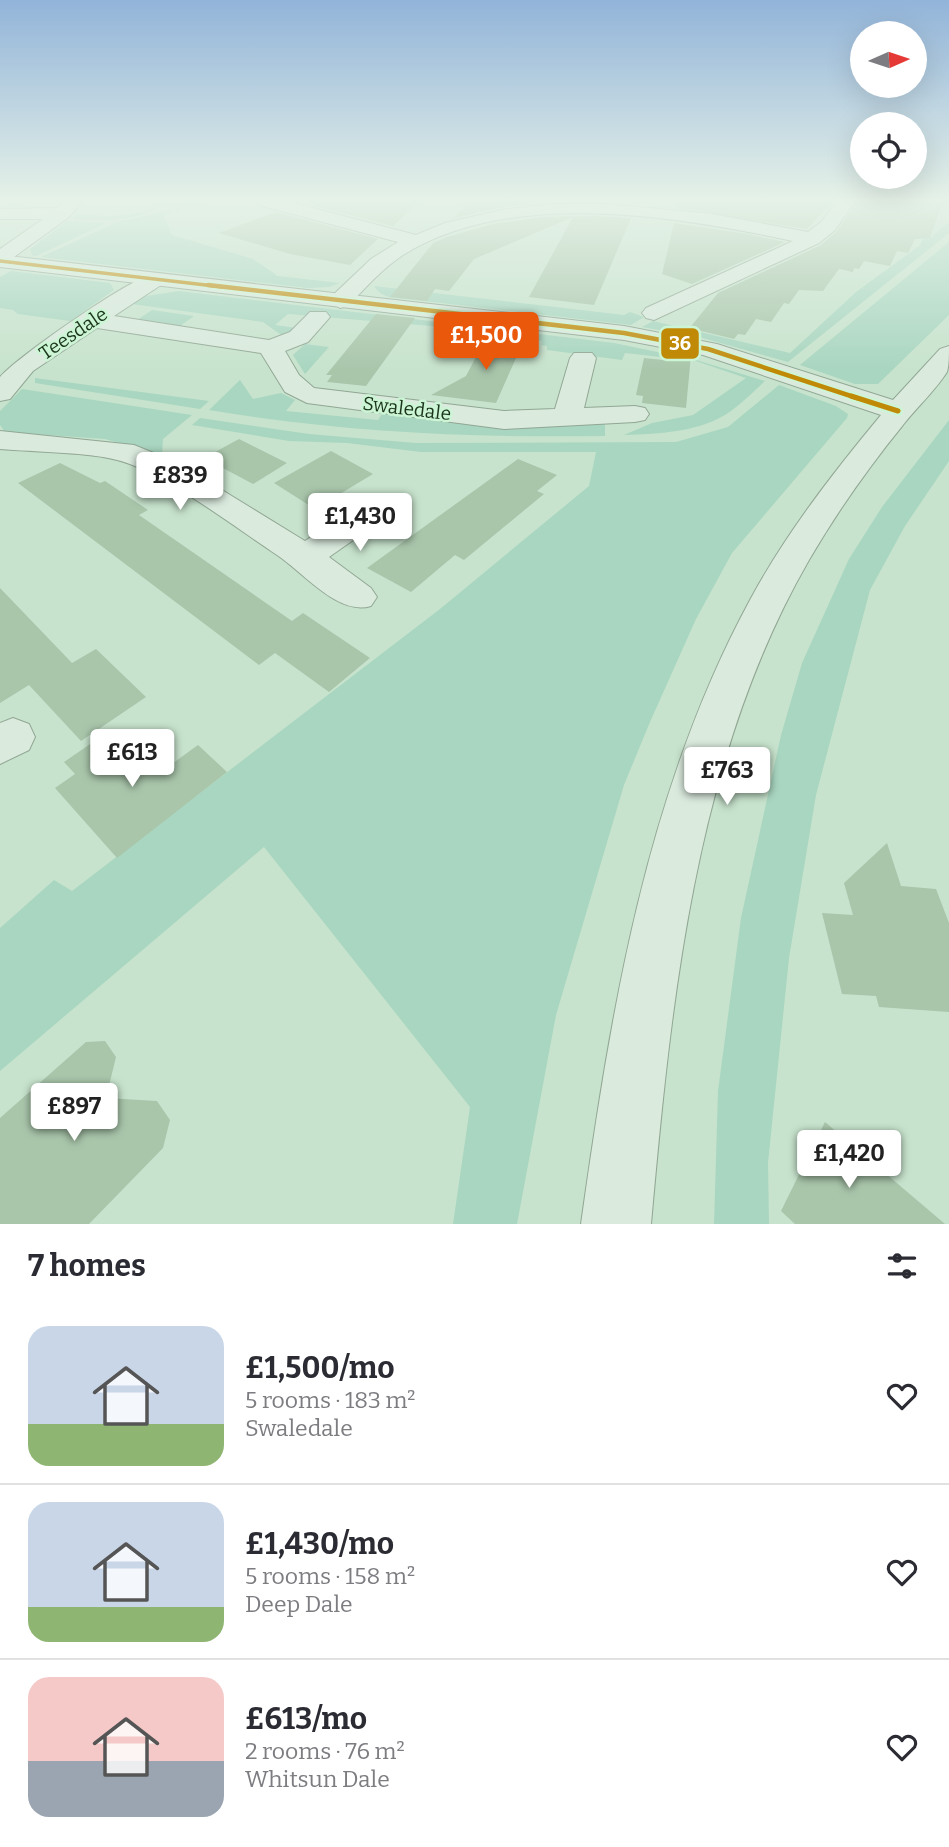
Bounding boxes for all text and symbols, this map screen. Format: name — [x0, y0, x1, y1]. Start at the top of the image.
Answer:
north arrow — [850, 21, 928, 98]
map controls — [850, 21, 927, 189]
button: locate — [850, 112, 927, 189]
street label: Teesdale — [35, 302, 112, 365]
pin: £1,500 — [429, 312, 543, 372]
text: £1,500 — [450, 321, 522, 349]
line badge: 36 — [660, 327, 700, 360]
text: 36 — [669, 332, 691, 355]
street label: Swaledale — [361, 392, 453, 425]
pin: £839 — [139, 452, 221, 512]
text: £839 — [152, 461, 208, 489]
pin: £1,430 — [303, 494, 417, 553]
text: £1,430 — [324, 502, 396, 530]
pin: £613 — [91, 730, 173, 789]
text: £613 — [106, 738, 158, 766]
pin: £763 — [686, 748, 768, 807]
text: £763 — [700, 756, 754, 784]
pin: £897 — [33, 1084, 115, 1143]
text: £897 — [47, 1092, 101, 1120]
pin: £1,420 — [792, 1130, 906, 1190]
text: £1,420 — [813, 1139, 885, 1167]
icon: filters — [883, 1247, 921, 1285]
text: 7 homes — [28, 1248, 146, 1284]
text: £1,500/mo — [245, 1350, 395, 1386]
icon: home — [84, 1354, 168, 1438]
icon: heart — [883, 1377, 921, 1415]
text: 5 rooms · 183 m² — [245, 1386, 416, 1414]
text: Swaledale — [245, 1414, 353, 1442]
text: £1,430/mo — [245, 1526, 394, 1562]
icon: home — [84, 1530, 168, 1614]
icon: heart — [883, 1553, 921, 1591]
text: 5 rooms · 158 m² — [245, 1562, 415, 1590]
text: Deep Dale — [245, 1590, 353, 1618]
text: £613/mo — [245, 1701, 367, 1737]
icon: home — [84, 1705, 168, 1789]
icon: heart — [883, 1728, 921, 1766]
text: 2 rooms · 76 m² — [245, 1737, 405, 1765]
text: Whitsun Dale — [245, 1765, 390, 1793]

